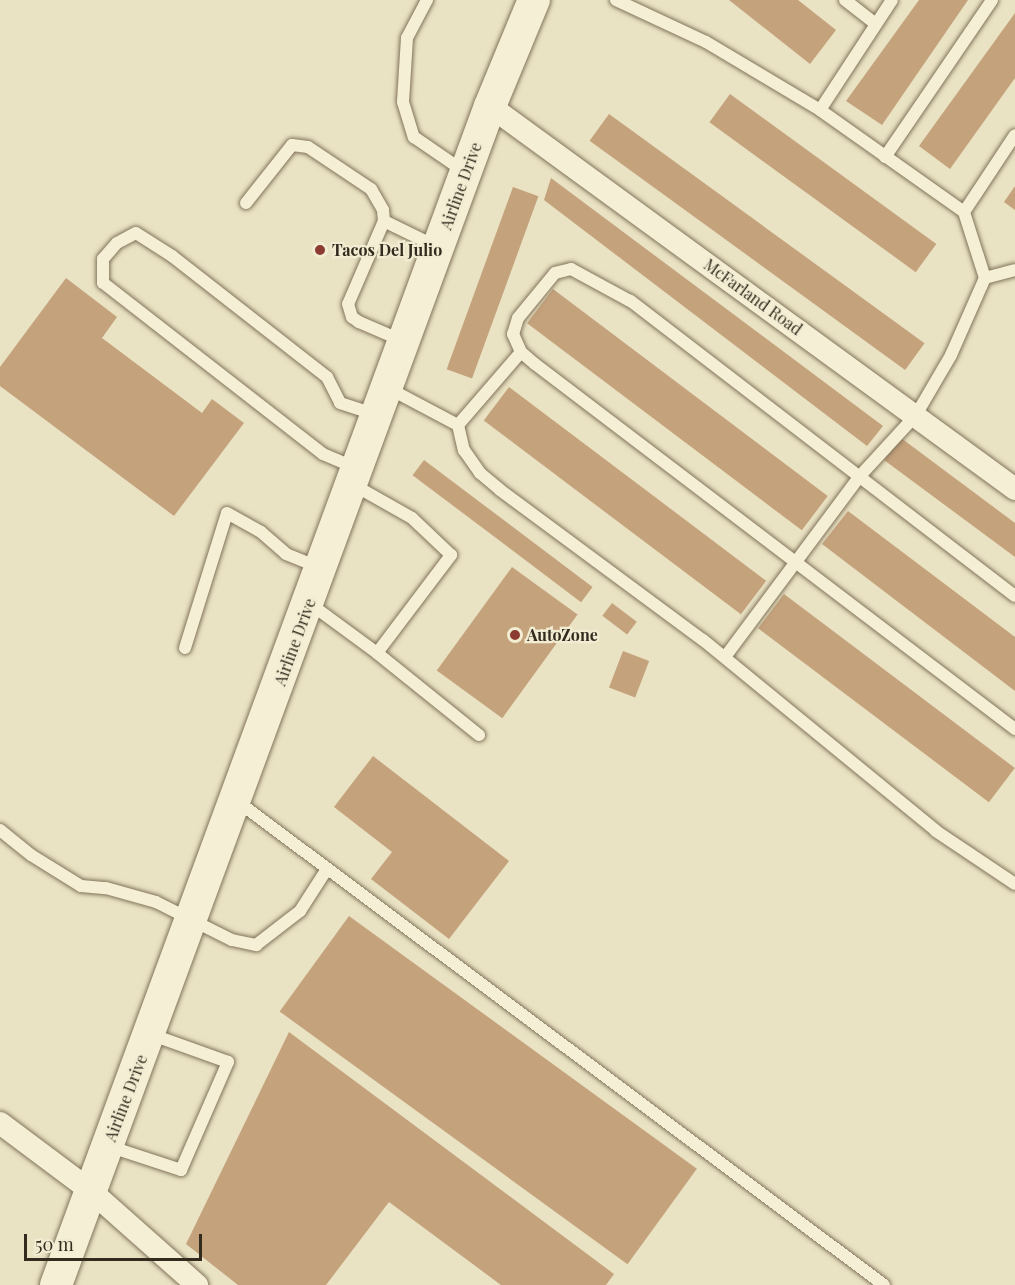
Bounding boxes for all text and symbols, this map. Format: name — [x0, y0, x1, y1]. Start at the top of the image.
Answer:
street label: Airline Drive — [436, 140, 486, 232]
place label: Tacos Del Julio — [332, 240, 442, 260]
marker: Tacos Del Julio — [313, 243, 327, 257]
street label: McFarland Road — [700, 255, 806, 339]
street label: Airline Drive — [270, 596, 320, 688]
place label: AutoZone — [527, 625, 598, 645]
marker: AutoZone — [508, 628, 522, 642]
street label: Airline Drive — [101, 1052, 151, 1144]
scale bar — [27, 1222, 206, 1260]
text: 50 m — [35, 1232, 74, 1256]

